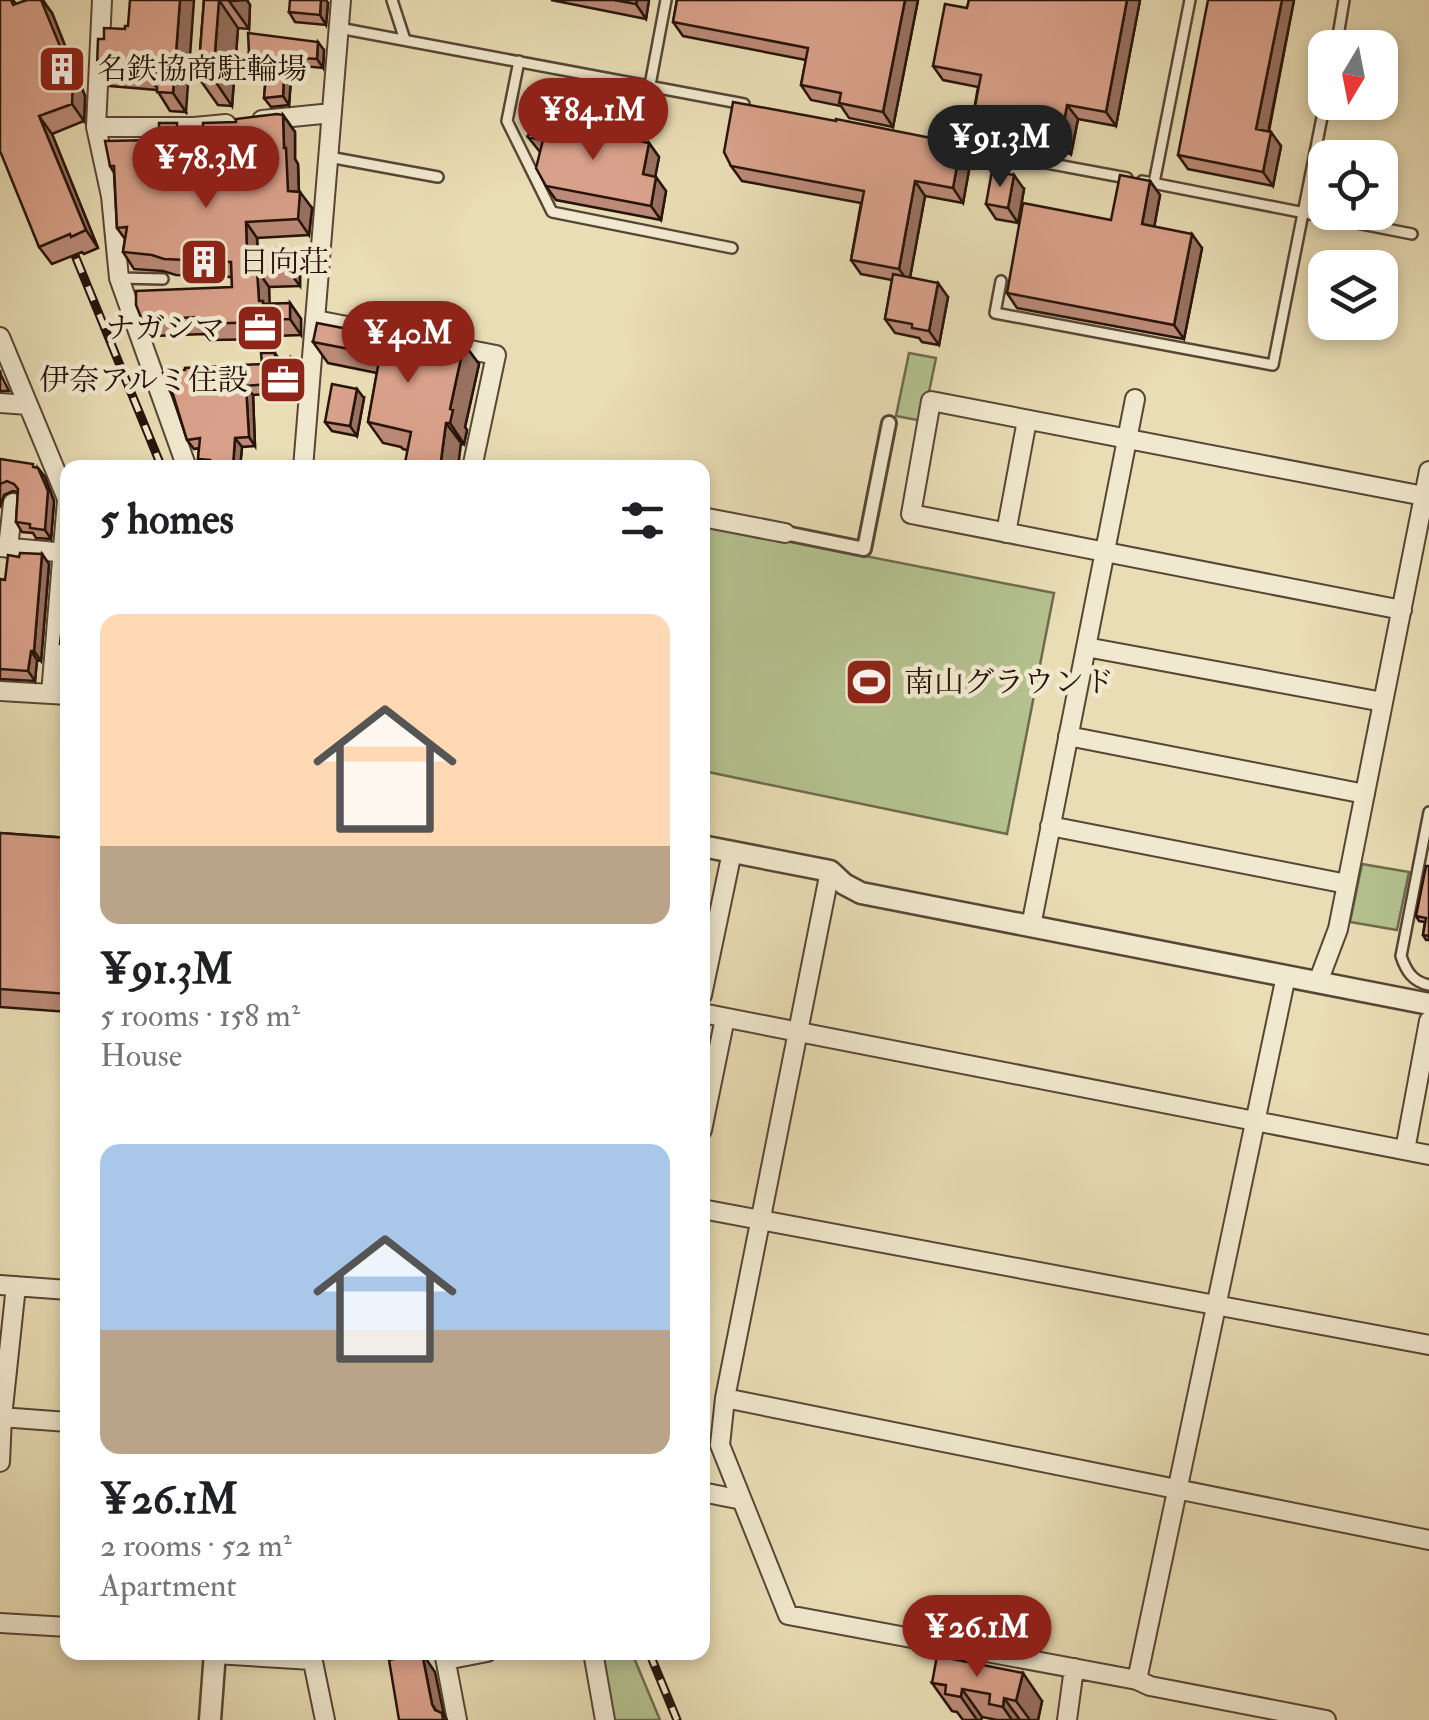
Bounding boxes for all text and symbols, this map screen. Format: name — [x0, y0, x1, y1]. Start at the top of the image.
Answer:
north arrow — [1308, 30, 1398, 120]
map controls — [1308, 30, 1398, 340]
building icon: 名鉄協商駐輪場 — [36, 43, 88, 95]
place label: 名鉄協商駐輪場 — [97, 51, 307, 88]
pin: ¥84.1M — [512, 78, 674, 163]
text: ¥84.1M — [540, 90, 646, 130]
pin: ¥91.3M — [919, 105, 1081, 190]
text: ¥91.3M — [949, 117, 1051, 157]
pin: ¥78.3M — [125, 126, 287, 211]
text: ¥78.3M — [154, 138, 258, 178]
button: locate — [1308, 140, 1398, 230]
building icon: 日向荘 — [178, 236, 230, 288]
place label: 日向荘 — [239, 244, 329, 281]
button: layers — [1308, 250, 1398, 340]
pin: ¥40M — [349, 301, 467, 386]
office icon: ナガシマ — [234, 302, 286, 354]
place label: ナガシマ — [106, 310, 225, 347]
text: ¥40M — [364, 313, 452, 353]
office icon: 伊奈アルミ住設 — [257, 354, 309, 406]
place label: 伊奈アルミ住設 — [39, 362, 248, 399]
icon: filters — [615, 493, 670, 548]
text: 5 homes — [100, 494, 234, 546]
sports icon: 南山グラウンド — [843, 656, 895, 708]
place label: 南山グラウンド — [904, 664, 1114, 701]
icon: home — [295, 679, 475, 859]
text: ¥91.3M — [100, 944, 233, 996]
text: 5 rooms · 158 m² — [100, 996, 300, 1036]
text: House — [100, 1036, 182, 1076]
icon: home — [295, 1209, 475, 1389]
text: ¥26.1M — [100, 1474, 238, 1526]
text: 2 rooms · 52 m² — [100, 1526, 292, 1566]
text: Apartment — [100, 1566, 237, 1606]
pin: ¥26.1M — [896, 1595, 1058, 1680]
text: ¥26.1M — [925, 1607, 1030, 1647]

